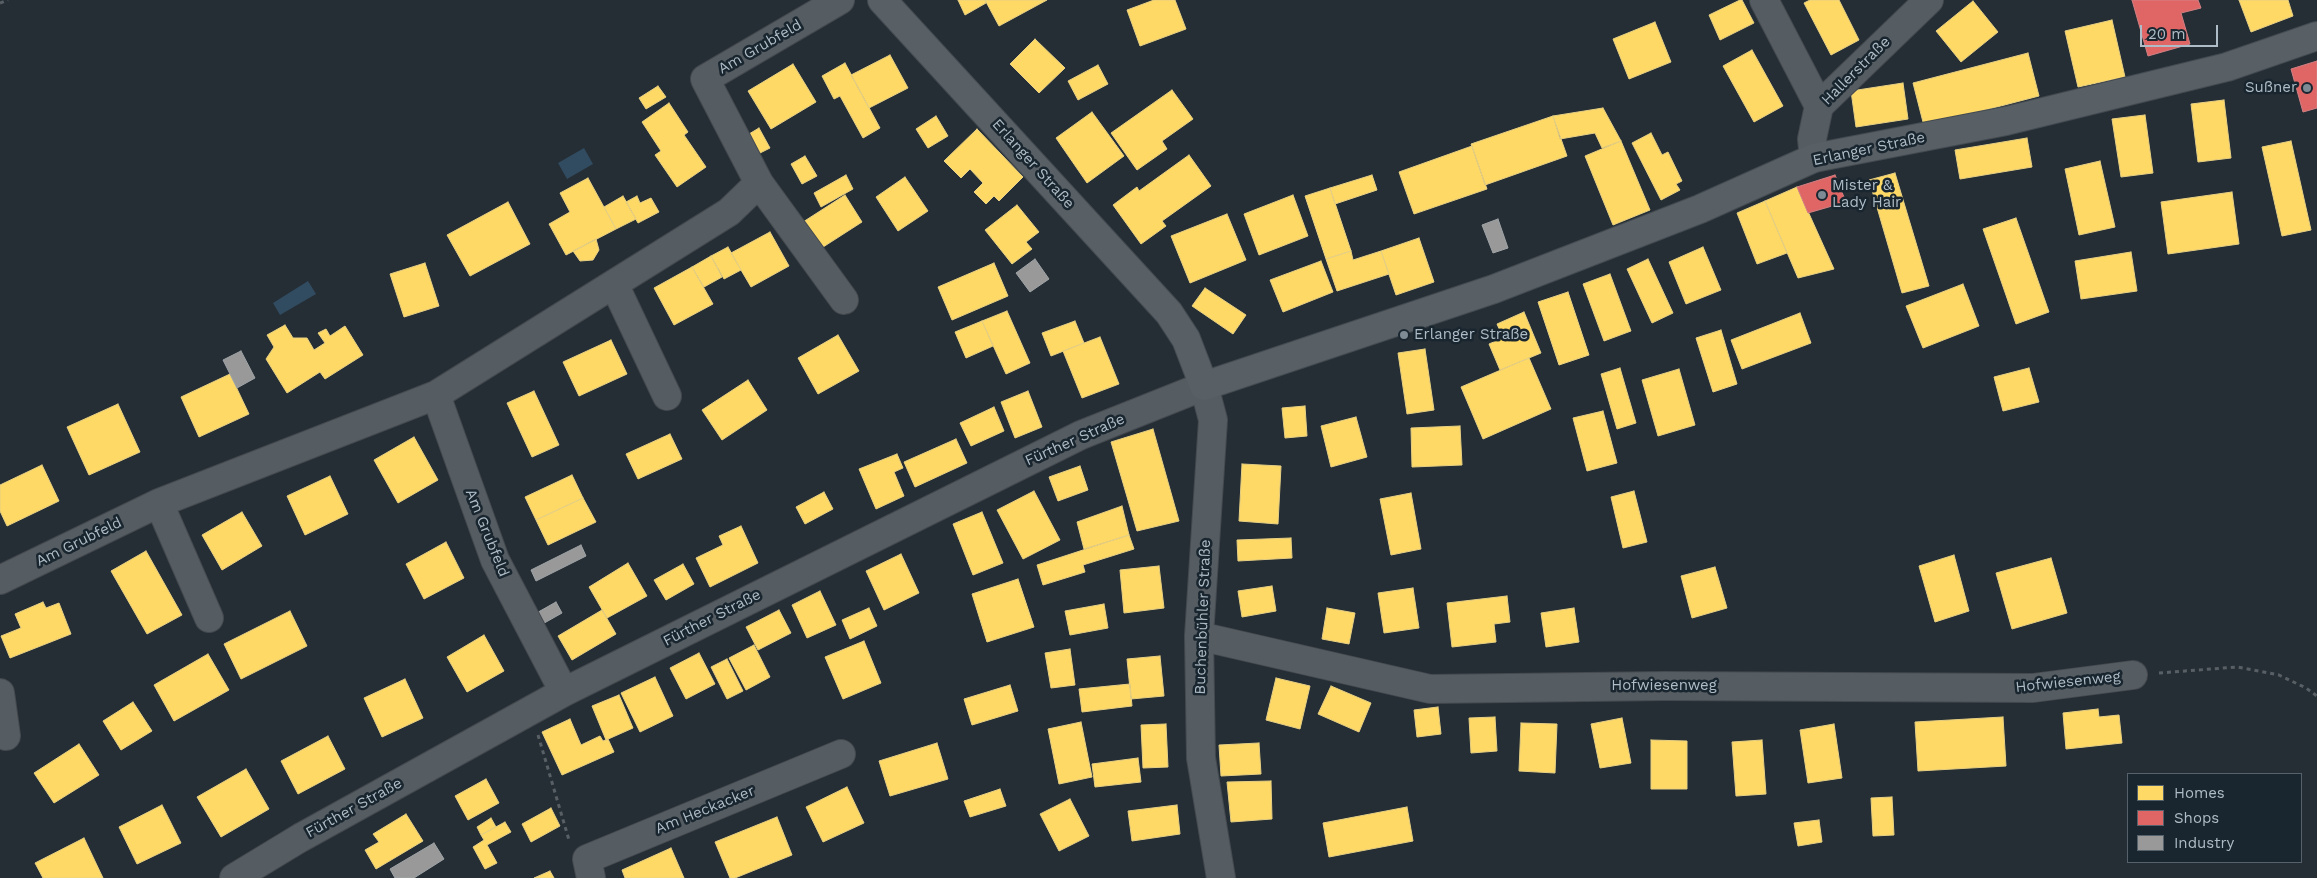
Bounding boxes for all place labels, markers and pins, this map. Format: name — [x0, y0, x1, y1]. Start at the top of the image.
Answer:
place label: Sußner — [2245, 79, 2297, 97]
marker: Sußner — [2301, 82, 2313, 94]
place label: Mister & Lady Hair — [1832, 177, 1901, 212]
marker: Mister & Lady Hair — [1816, 189, 1828, 201]
place label: Erlanger Straße — [1414, 326, 1528, 344]
marker: Erlanger Straße — [1398, 329, 1410, 341]

